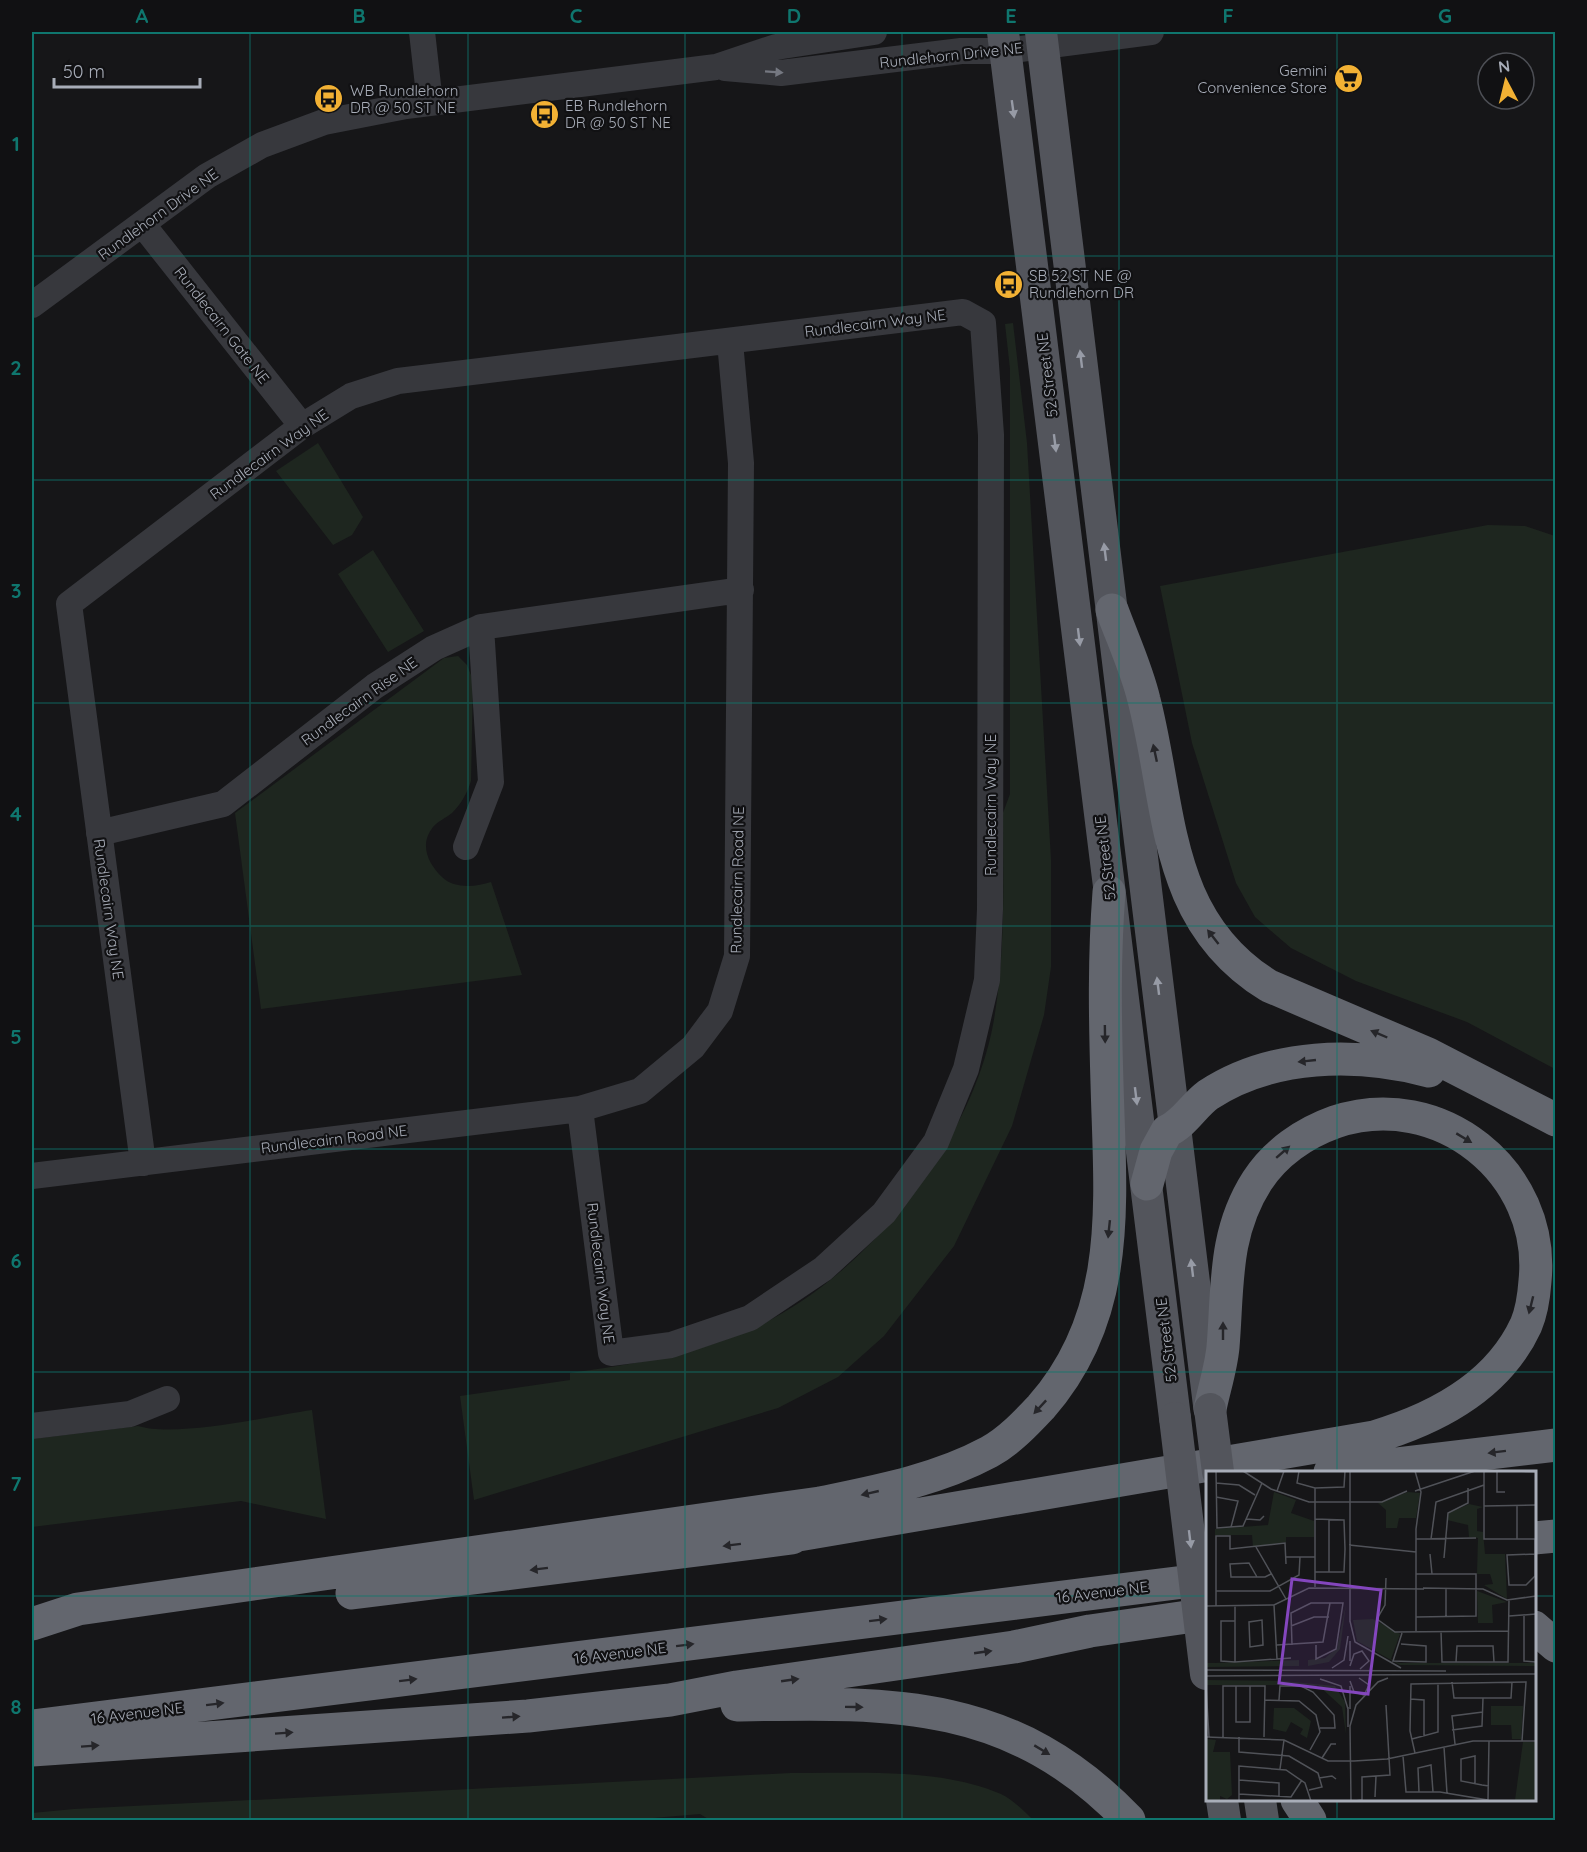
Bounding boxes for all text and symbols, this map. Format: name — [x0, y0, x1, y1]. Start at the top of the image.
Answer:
text: A — [136, 3, 149, 28]
text: B — [352, 3, 366, 28]
text: C — [570, 3, 583, 28]
text: D — [787, 3, 801, 28]
text: E — [1005, 3, 1017, 28]
text: F — [1222, 3, 1234, 28]
text: G — [1438, 3, 1452, 28]
street label: Rundlehorn Drive NE — [879, 38, 1023, 72]
scale bar — [54, 51, 200, 89]
north arrow — [1476, 51, 1536, 111]
text: N — [1497, 55, 1511, 77]
text: 50 m — [63, 60, 105, 83]
place label: Gemini Convenience Store — [1197, 61, 1327, 97]
supermarket icon: Gemini Convenience Store — [1332, 63, 1364, 95]
one-way arrow — [765, 68, 784, 77]
place label: WB Rundlehorn DR @ 50 ST NE — [350, 81, 458, 117]
bus stop icon: WB Rundlehorn DR @ 50 ST NE — [313, 83, 345, 115]
place label: EB Rundlehorn DR @ 50 ST NE — [565, 96, 671, 132]
bus stop icon: EB Rundlehorn DR @ 50 ST NE — [528, 98, 560, 130]
one-way arrow — [1008, 100, 1017, 119]
text: 1 — [12, 131, 20, 156]
street label: Rundlehorn Drive NE — [94, 164, 222, 264]
street label: Rundlecairn Gate NE — [170, 263, 274, 387]
place label: SB 52 ST NE @ Rundlehorn DR — [1029, 266, 1134, 302]
bus stop icon: SB 52 ST NE @ Rundlehorn DR — [992, 268, 1024, 300]
street label: Rundlecairn Way NE — [803, 305, 947, 341]
street label: 52 Street NE — [1032, 332, 1062, 418]
one-way arrow — [1076, 349, 1086, 368]
text: 2 — [10, 355, 22, 380]
street label: Rundlecairn Way NE — [206, 405, 332, 503]
one-way arrow — [1051, 434, 1060, 453]
one-way arrow — [1100, 542, 1110, 561]
text: 3 — [11, 578, 21, 603]
one-way arrow — [1074, 628, 1083, 647]
street label: Rundlecairn Rise NE — [297, 652, 421, 750]
street label: Rundlecairn Way NE — [981, 734, 1000, 876]
one-way arrow — [1150, 744, 1159, 763]
text: 4 — [10, 801, 22, 826]
street label: Rundlecairn Road NE — [726, 806, 748, 954]
street label: 52 Street NE — [1090, 815, 1120, 901]
street label: Rundlecairn Way NE — [90, 837, 128, 981]
one-way arrow — [1208, 930, 1220, 945]
one-way arrow — [1153, 976, 1163, 995]
text: 5 — [10, 1024, 22, 1049]
one-way arrow — [1101, 1025, 1110, 1044]
one-way arrow — [1371, 1029, 1388, 1038]
one-way arrow — [1298, 1056, 1317, 1066]
one-way arrow — [1131, 1086, 1140, 1105]
street label: Rundlecairn Road NE — [260, 1121, 408, 1157]
one-way arrow — [1456, 1132, 1472, 1143]
one-way arrow — [1275, 1146, 1290, 1159]
street label: Rundlecairn Way NE — [583, 1201, 619, 1345]
one-way arrow — [1104, 1220, 1114, 1239]
text: 6 — [10, 1248, 22, 1273]
one-way arrow — [1188, 1258, 1197, 1277]
one-way arrow — [1526, 1296, 1536, 1315]
street label: 52 Street NE — [1151, 1297, 1181, 1383]
one-way arrow — [1218, 1322, 1228, 1341]
one-way arrow — [1034, 1400, 1048, 1414]
one-way arrow — [1488, 1447, 1507, 1457]
text: 7 — [11, 1471, 22, 1496]
inset map — [1206, 1471, 1536, 1801]
one-way arrow — [860, 1488, 879, 1498]
one-way arrow — [1185, 1530, 1194, 1549]
one-way arrow — [723, 1540, 742, 1550]
one-way arrow — [529, 1565, 548, 1574]
street label: 16 Avenue NE — [1055, 1577, 1149, 1607]
one-way arrow — [869, 1616, 888, 1625]
street label: 16 Avenue NE — [573, 1638, 667, 1668]
one-way arrow — [676, 1640, 695, 1649]
one-way arrow — [973, 1647, 992, 1656]
one-way arrow — [399, 1675, 418, 1684]
one-way arrow — [780, 1675, 799, 1684]
text: 8 — [11, 1694, 22, 1719]
street label: 16 Avenue NE — [90, 1698, 184, 1728]
one-way arrow — [205, 1699, 224, 1709]
one-way arrow — [845, 1702, 864, 1711]
one-way arrow — [502, 1713, 521, 1722]
one-way arrow — [275, 1728, 294, 1738]
one-way arrow — [80, 1742, 99, 1751]
one-way arrow — [1034, 1745, 1050, 1756]

